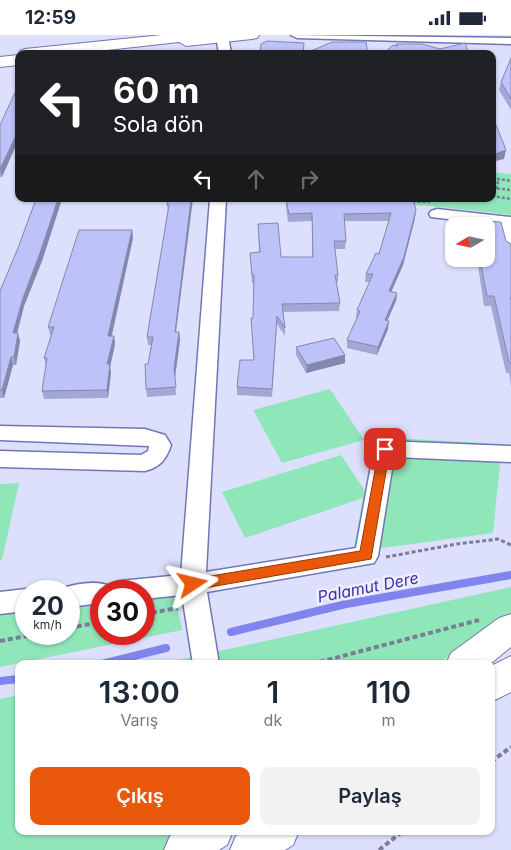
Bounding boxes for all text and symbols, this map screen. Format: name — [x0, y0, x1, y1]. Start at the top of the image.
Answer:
text: 12:59 — [25, 6, 76, 29]
text: 60 m — [113, 69, 200, 111]
icon: left — [30, 70, 95, 135]
text: Sola dön — [113, 111, 204, 137]
icon: left — [189, 165, 217, 193]
icon: ahead — [242, 165, 270, 193]
icon: right — [295, 165, 323, 193]
north arrow — [445, 217, 495, 267]
map controls — [445, 217, 495, 267]
pin — [364, 428, 406, 470]
icon: arrive — [371, 435, 399, 463]
position arrow — [166, 557, 218, 609]
water label: Palamut Dere — [316, 567, 420, 607]
speed limit sign: 30 — [90, 580, 155, 645]
text: 20 — [31, 591, 64, 621]
text: km/h — [33, 617, 62, 632]
text: 13:00 — [99, 674, 180, 710]
text: 1 — [267, 674, 279, 710]
text: 110 — [366, 674, 411, 710]
text: Varış — [120, 710, 158, 730]
text: dk — [264, 710, 282, 730]
text: m — [382, 710, 396, 730]
button: Çıkış — [30, 767, 250, 825]
button: Paylaş — [260, 767, 480, 825]

